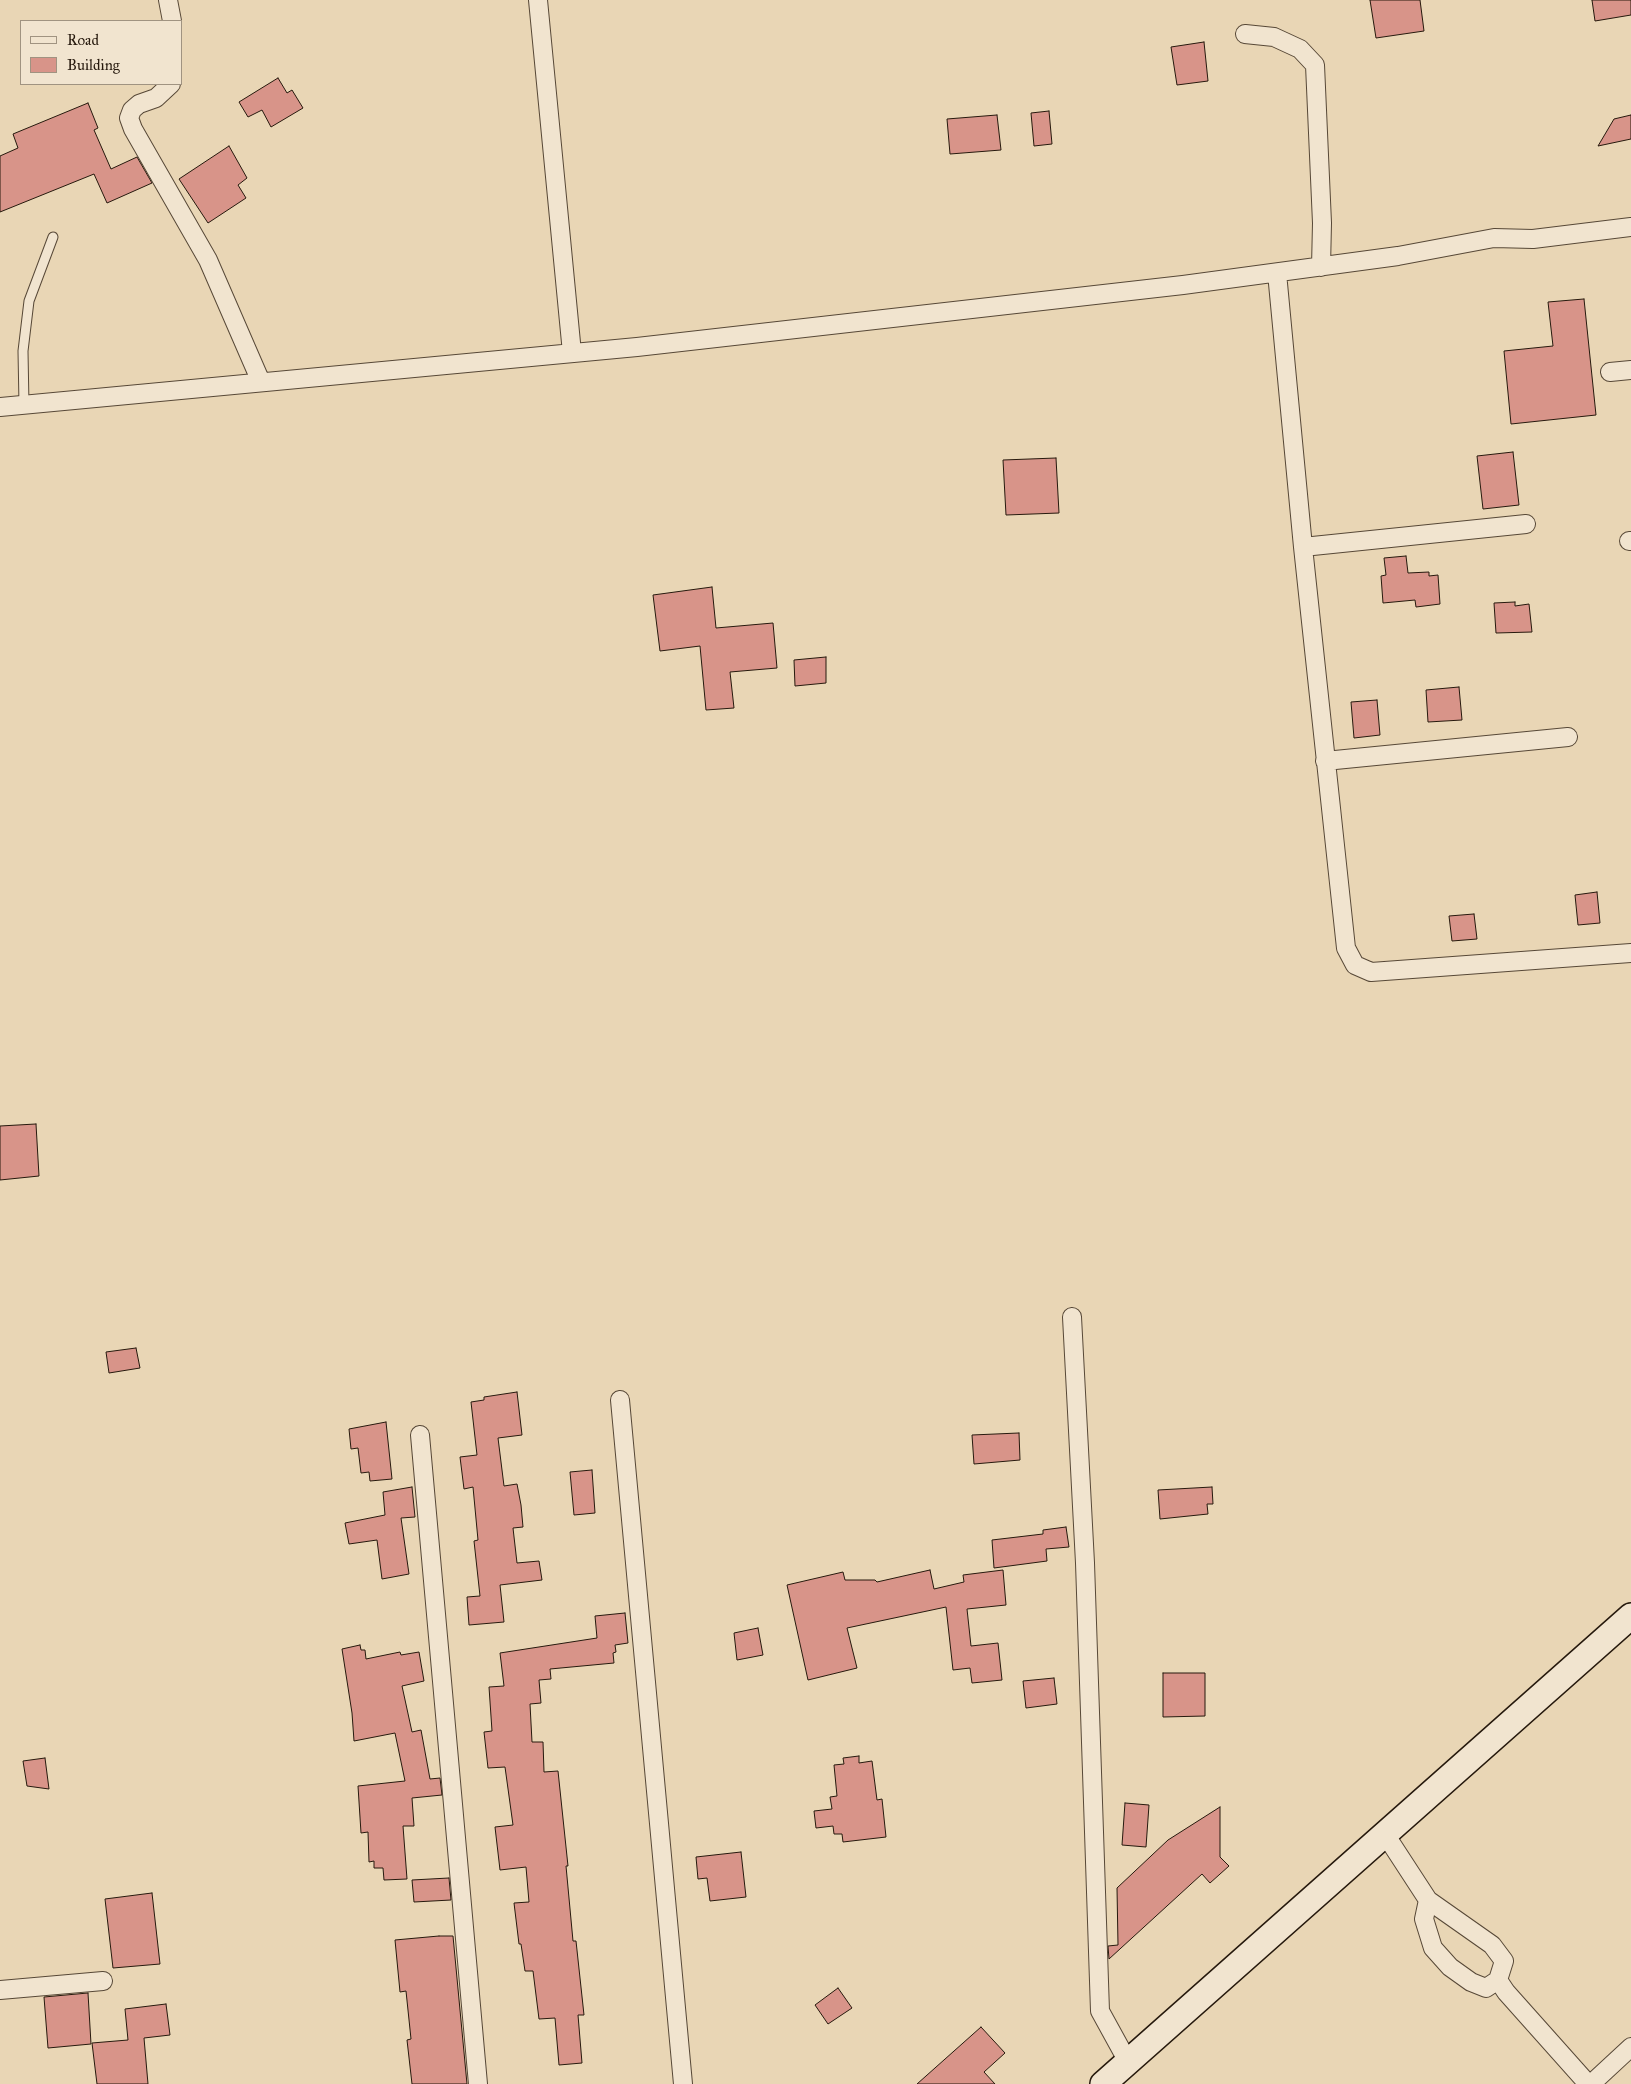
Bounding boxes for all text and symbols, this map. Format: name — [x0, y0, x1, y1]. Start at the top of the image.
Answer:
legend — [20, 20, 182, 85]
text: Road — [67, 31, 99, 49]
text: Building — [67, 56, 120, 74]

